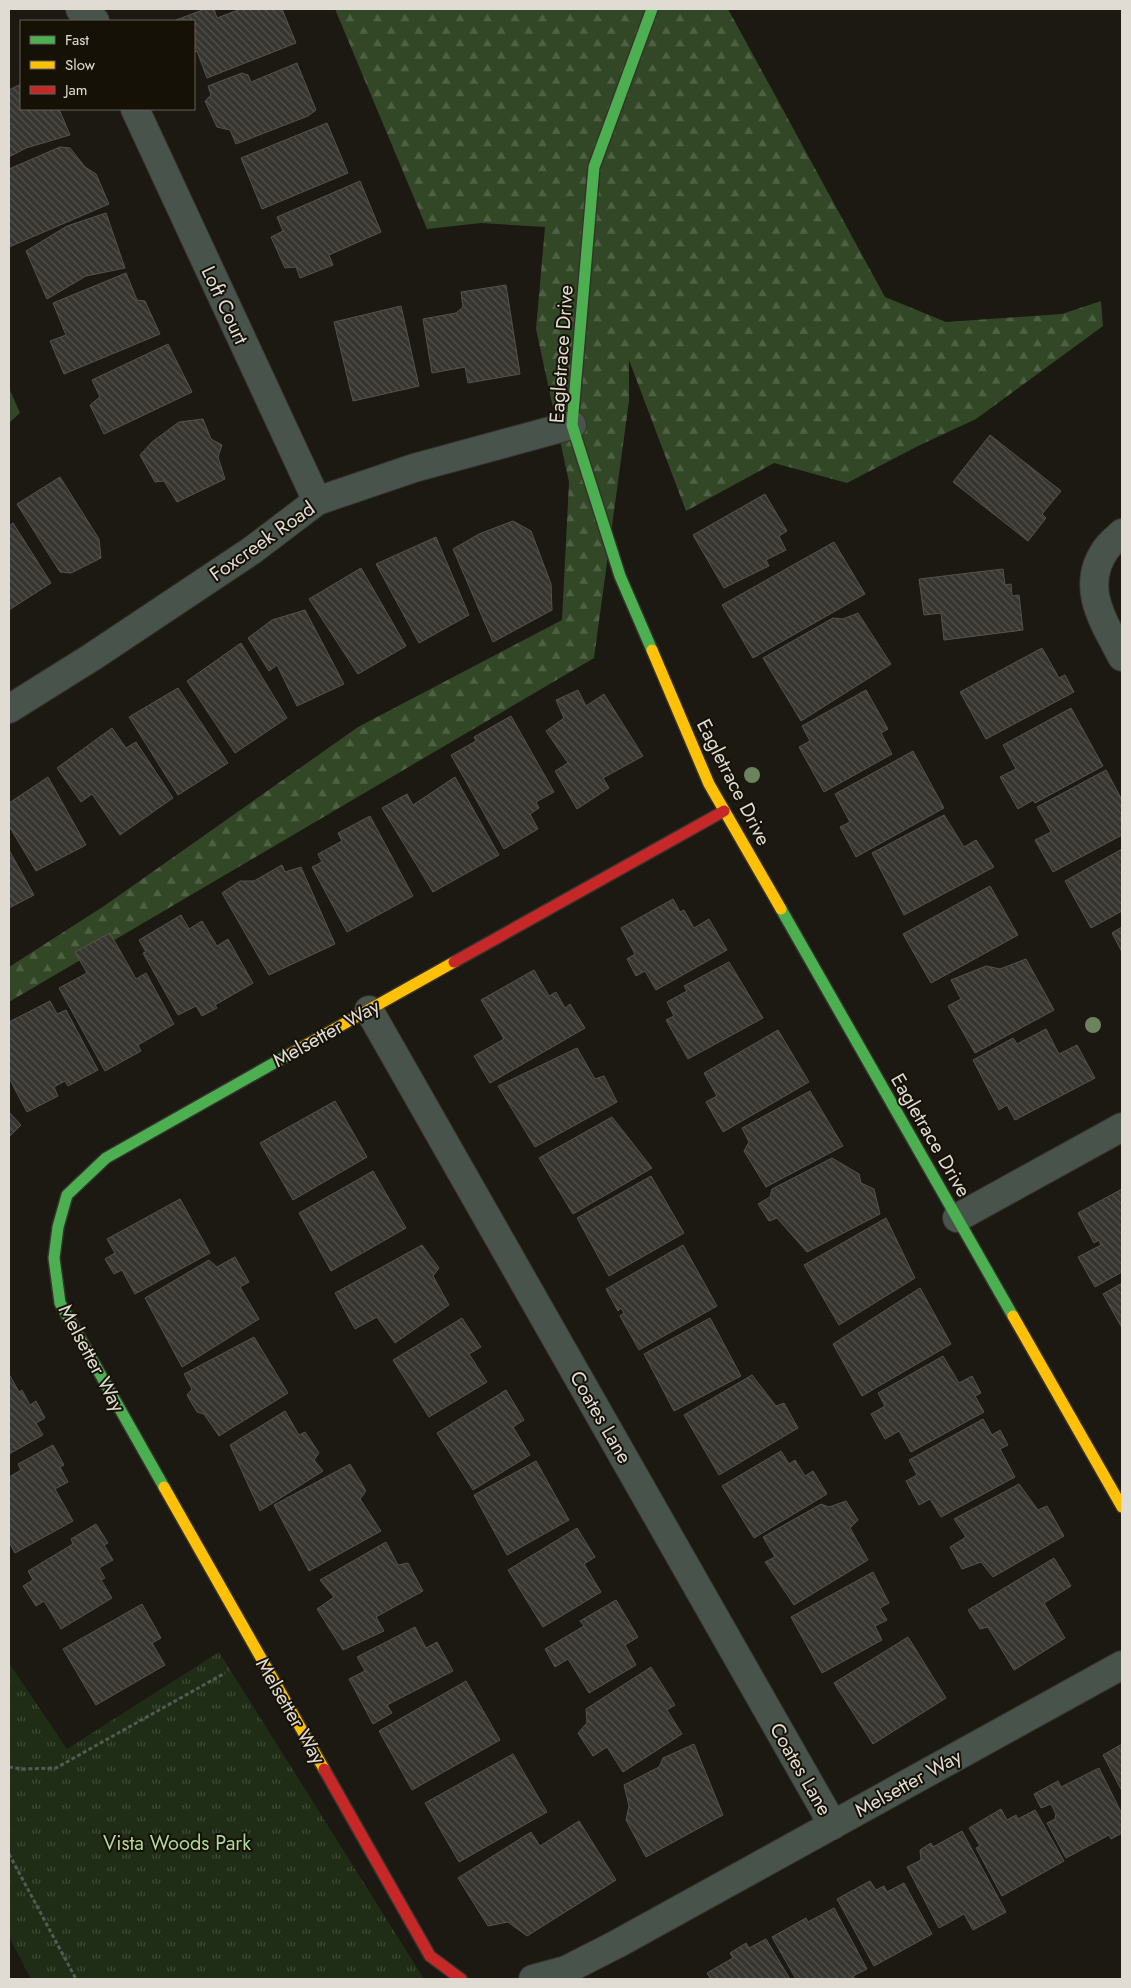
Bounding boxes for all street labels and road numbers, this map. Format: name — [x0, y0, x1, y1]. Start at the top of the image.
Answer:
street label: Loft Court — [194, 261, 255, 349]
street label: Eagletrace Drive — [542, 284, 581, 424]
street label: Foxcreek Road — [204, 494, 321, 588]
street label: Eagletrace Drive — [689, 714, 778, 851]
street label: Melsetter Way — [267, 992, 385, 1075]
street label: Eagletrace Drive — [883, 1068, 978, 1202]
street label: Melsetter Way — [51, 1299, 132, 1417]
street label: Coates Lane — [562, 1365, 639, 1469]
street label: Melsetter Way — [248, 1653, 333, 1770]
street label: Coates Lane — [762, 1717, 839, 1821]
street label: Melsetter Way — [849, 1742, 967, 1825]

